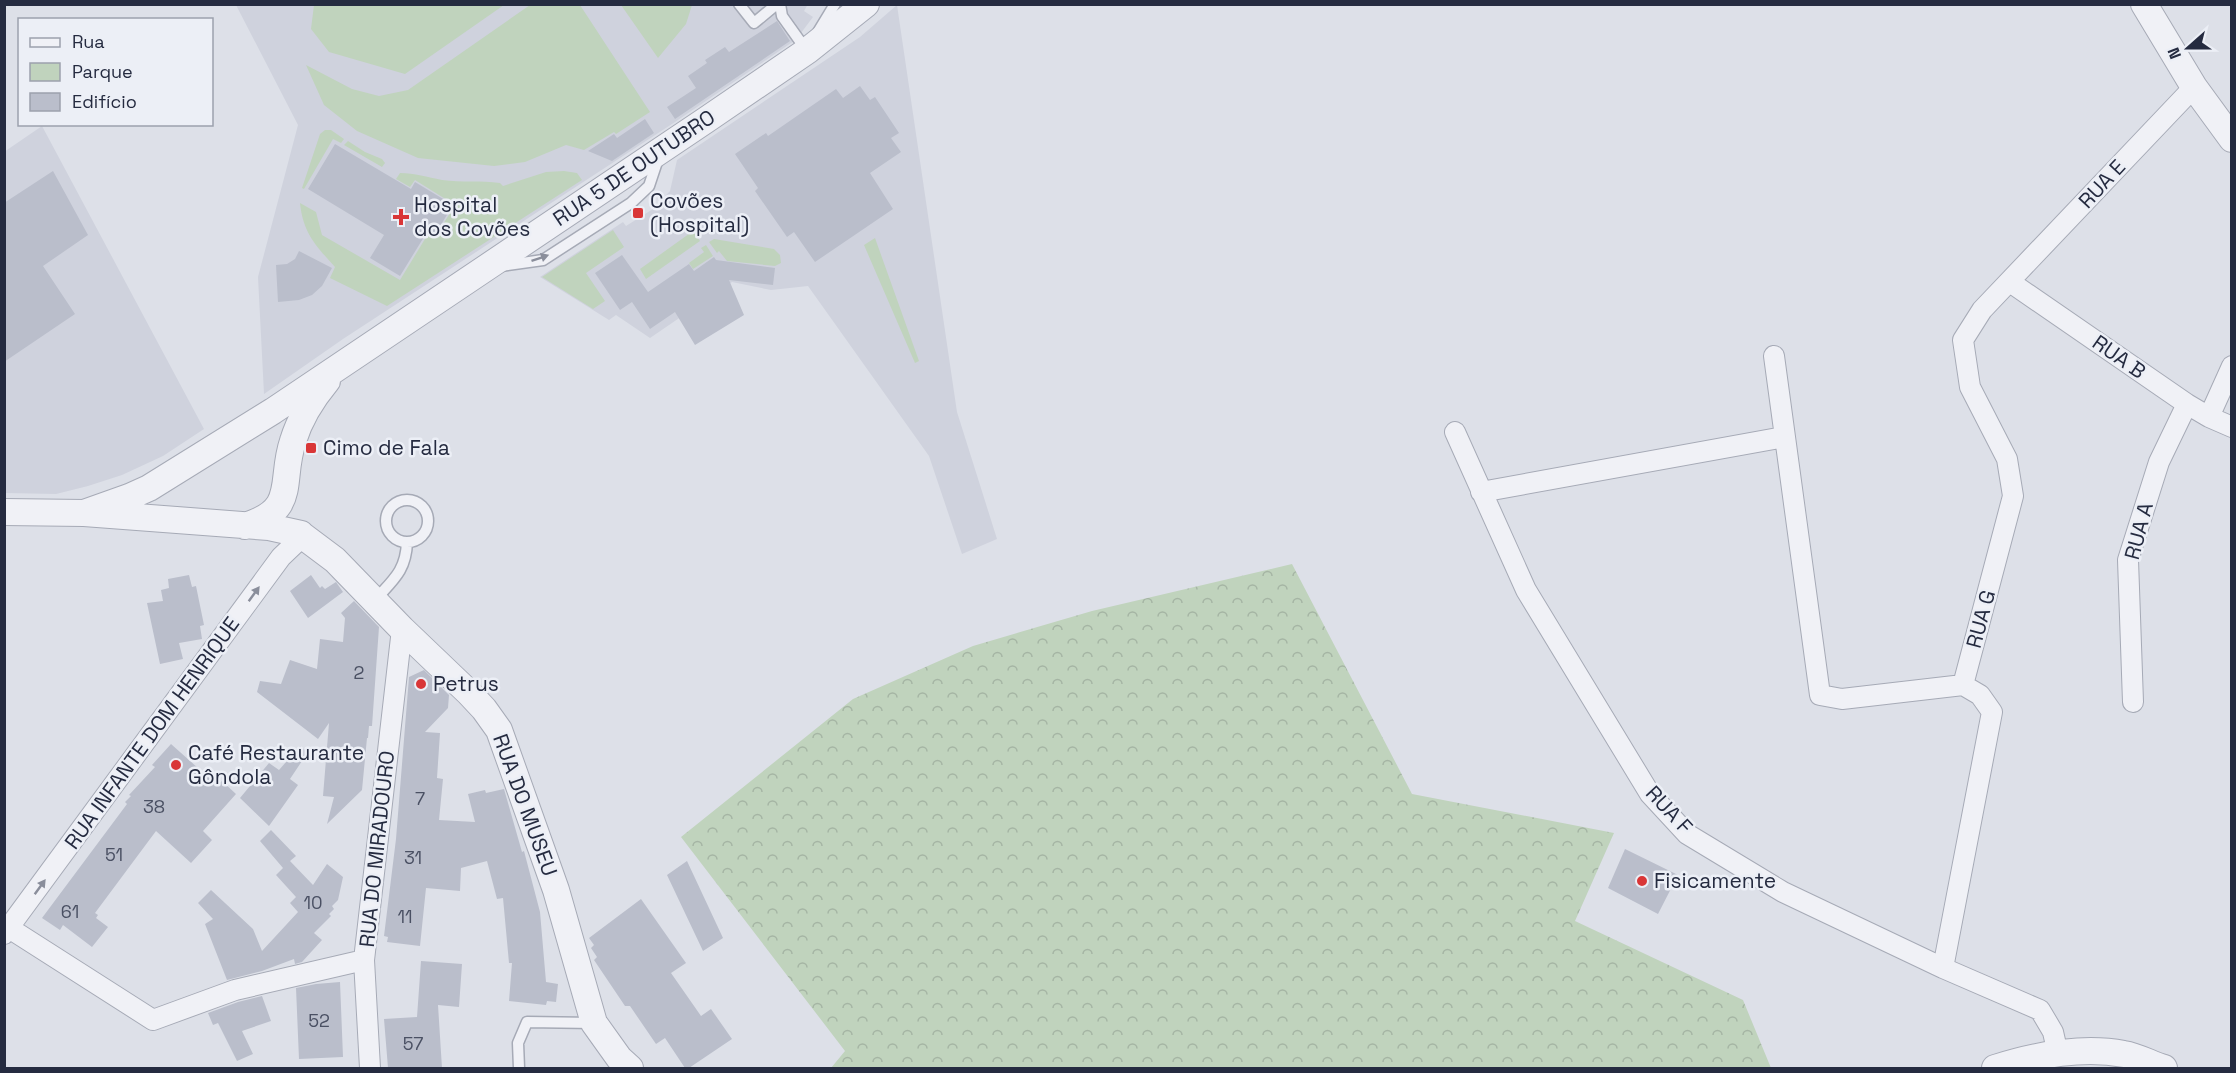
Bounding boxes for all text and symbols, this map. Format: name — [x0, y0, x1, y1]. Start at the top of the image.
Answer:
legend — [18, 18, 213, 126]
north arrow — [2158, 18, 2218, 78]
text: Rua — [72, 30, 105, 53]
text: N — [2163, 44, 2186, 62]
text: Parque — [72, 60, 133, 83]
text: Edifício — [72, 90, 137, 113]
street label: RUA 5 DE OUTUBRO — [547, 103, 720, 232]
street label: RUA E — [2072, 154, 2131, 214]
place label: Covões (Hospital) — [650, 187, 749, 238]
place label: Hospital dos Covões — [414, 191, 530, 242]
marker: Covões (Hospital) — [631, 206, 645, 220]
marker: Hospital dos Covões — [392, 208, 410, 226]
one-way arrow — [532, 253, 550, 263]
street label: RUA B — [2087, 329, 2151, 385]
place label: Cimo de Fala — [323, 434, 450, 461]
marker: Cimo de Fala — [304, 441, 318, 455]
street label: RUA A — [2118, 499, 2159, 562]
one-way arrow — [248, 587, 260, 603]
street label: RUA G — [1960, 587, 2001, 651]
street label: RUA INFANTE DOM HENRIQUE — [58, 611, 245, 854]
house number: 2 — [354, 661, 364, 684]
place label: Petrus — [433, 670, 499, 697]
marker: Petrus — [414, 677, 428, 691]
street label: RUA DO MUSEU — [487, 730, 564, 880]
place label: Café Restaurante Gôndola — [188, 739, 364, 790]
street label: RUA DO MIRADOURO — [353, 749, 400, 949]
marker: Café Restaurante Gôndola — [169, 758, 183, 772]
street label: RUA F — [1640, 780, 1699, 840]
house number: 7 — [415, 787, 425, 810]
house number: 38 — [143, 795, 165, 818]
house number: 51 — [105, 843, 123, 866]
house number: 31 — [404, 846, 422, 869]
place label: Fisicamente — [1654, 867, 1776, 894]
marker: Fisicamente — [1635, 874, 1649, 888]
one-way arrow — [33, 880, 45, 895]
house number: 10 — [303, 891, 323, 914]
house number: 61 — [61, 900, 79, 923]
house number: 11 — [397, 905, 413, 928]
house number: 52 — [308, 1009, 330, 1032]
house number: 57 — [403, 1032, 423, 1055]

